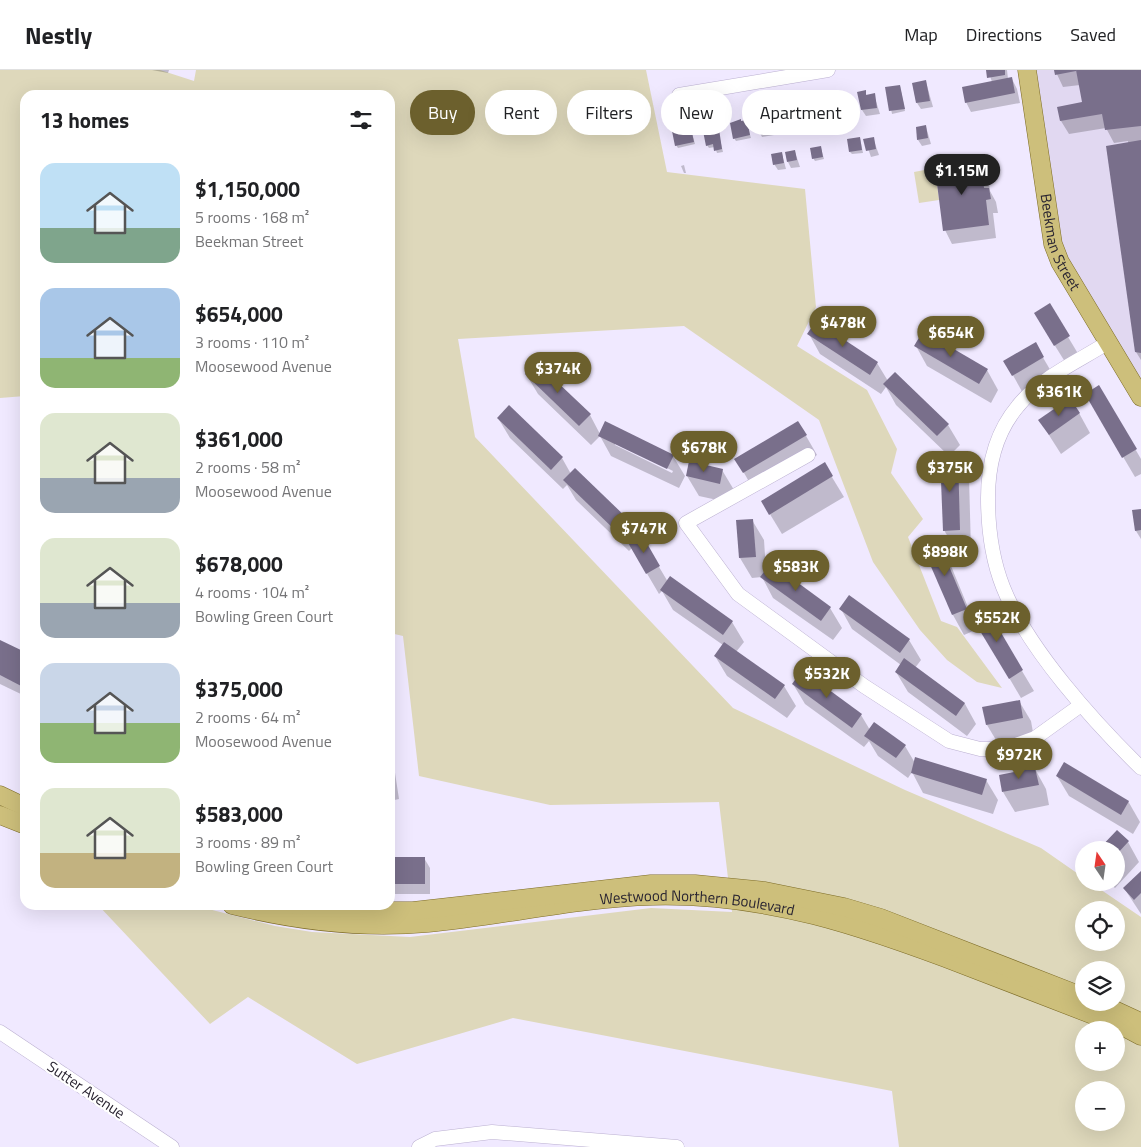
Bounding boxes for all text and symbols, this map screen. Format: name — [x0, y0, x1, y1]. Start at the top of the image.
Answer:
text: Nestly — [25, 17, 92, 53]
text: Map — [904, 21, 938, 48]
text: Directions — [966, 21, 1042, 48]
text: Saved — [1070, 21, 1116, 48]
chip: Buy — [410, 90, 475, 135]
chip: Rent — [485, 90, 557, 135]
chip: Filters — [567, 90, 651, 135]
chip: New — [661, 90, 732, 135]
chip: Apartment — [742, 90, 860, 135]
text: 13 homes — [40, 104, 129, 136]
icon: filters — [347, 106, 375, 134]
pin: $1.15M — [921, 154, 1003, 196]
text: $1.15M — [935, 158, 989, 182]
text: $1,150,000 — [195, 173, 300, 205]
icon: home — [80, 183, 140, 243]
street label: Beekman Street — [1035, 192, 1087, 295]
text: 5 rooms · 168 m² — [195, 205, 309, 229]
text: Beekman Street — [195, 229, 303, 253]
text: $654,000 — [195, 298, 283, 330]
pin: $478K — [808, 306, 878, 348]
icon: home — [80, 308, 140, 368]
text: $478K — [820, 310, 866, 334]
pin: $654K — [916, 316, 986, 358]
text: $654K — [928, 320, 974, 344]
text: 3 rooms · 110 m² — [195, 330, 309, 354]
pin: $374K — [523, 352, 593, 394]
text: Moosewood Avenue — [195, 354, 332, 378]
text: $374K — [535, 356, 581, 380]
pin: $361K — [1024, 374, 1094, 417]
text: $361K — [1036, 379, 1082, 403]
text: $361,000 — [195, 423, 283, 455]
pin: $678K — [669, 430, 739, 473]
icon: home — [80, 433, 140, 493]
text: $678K — [681, 435, 727, 459]
pin: $375K — [915, 450, 985, 493]
text: 2 rooms · 58 m² — [195, 455, 300, 479]
text: $375K — [927, 455, 973, 479]
text: Moosewood Avenue — [195, 479, 332, 503]
pin: $747K — [609, 512, 679, 554]
text: $747K — [621, 516, 667, 540]
pin: $898K — [910, 534, 980, 577]
text: $898K — [922, 539, 968, 563]
text: $678,000 — [195, 548, 283, 580]
pin: $583K — [761, 550, 831, 592]
text: $583K — [773, 554, 819, 578]
icon: home — [80, 558, 140, 618]
text: 4 rooms · 104 m² — [195, 580, 309, 604]
pin: $552K — [962, 600, 1032, 643]
text: Bowling Green Court — [195, 604, 333, 628]
text: $552K — [974, 605, 1020, 629]
pin: $532K — [792, 656, 862, 699]
text: $532K — [804, 661, 850, 685]
text: $375,000 — [195, 673, 283, 705]
icon: home — [80, 683, 140, 743]
text: 2 rooms · 64 m² — [195, 705, 300, 729]
text: Moosewood Avenue — [195, 729, 332, 753]
pin: $972K — [984, 738, 1054, 780]
text: $972K — [996, 742, 1042, 766]
text: $583,000 — [195, 798, 283, 830]
icon: home — [80, 808, 140, 868]
text: 3 rooms · 89 m² — [195, 830, 300, 854]
north arrow — [1075, 841, 1125, 891]
map controls — [1075, 841, 1125, 1131]
text: Bowling Green Court — [195, 854, 333, 878]
street label: Westwood Northern Boulevard — [599, 884, 797, 921]
button: locate — [1075, 901, 1125, 951]
button: layers — [1075, 961, 1125, 1011]
button: + — [1075, 1021, 1125, 1071]
street label: Sutter Avenue — [43, 1055, 130, 1124]
button: − — [1075, 1081, 1125, 1131]

